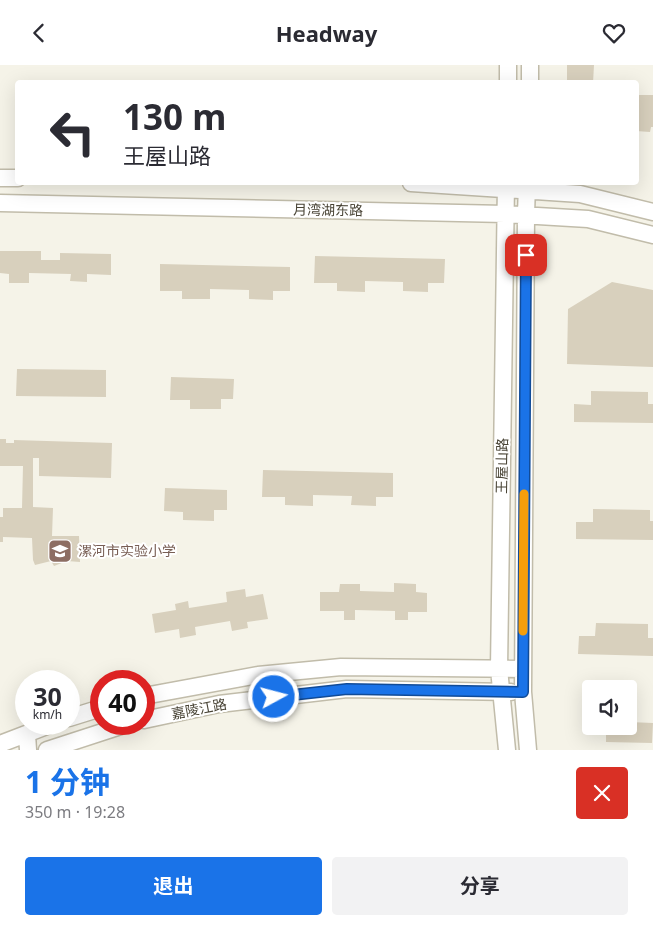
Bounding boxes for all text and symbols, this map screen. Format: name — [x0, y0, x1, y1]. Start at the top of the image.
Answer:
text: Headway — [276, 18, 377, 48]
icon: back — [25, 19, 53, 47]
icon: heart — [600, 19, 628, 47]
text: 130 m — [123, 93, 226, 140]
icon: left — [40, 100, 105, 165]
text: 王屋山路 — [123, 140, 211, 170]
street label: 月湾湖东路 — [293, 199, 363, 220]
pin — [505, 234, 547, 276]
icon: arrive — [512, 241, 540, 269]
street label: 王屋山路 — [492, 438, 511, 494]
school or university icon: 漯河市实验小学 — [47, 538, 73, 564]
place label: 漯河市实验小学 — [78, 541, 176, 560]
speed limit sign: 40 — [90, 670, 155, 735]
position arrow — [247, 670, 299, 722]
text: 30 — [33, 679, 62, 713]
map controls — [582, 680, 637, 735]
button: sound — [582, 680, 637, 735]
street label: 嘉陵江路 — [170, 694, 228, 723]
text: km/h — [33, 706, 62, 723]
text: 1 分钟 — [25, 761, 110, 802]
button: close — [576, 767, 628, 819]
text: 350 m · 19:28 — [25, 801, 125, 823]
button: 退出 — [25, 857, 322, 915]
button: 分享 — [332, 857, 628, 915]

